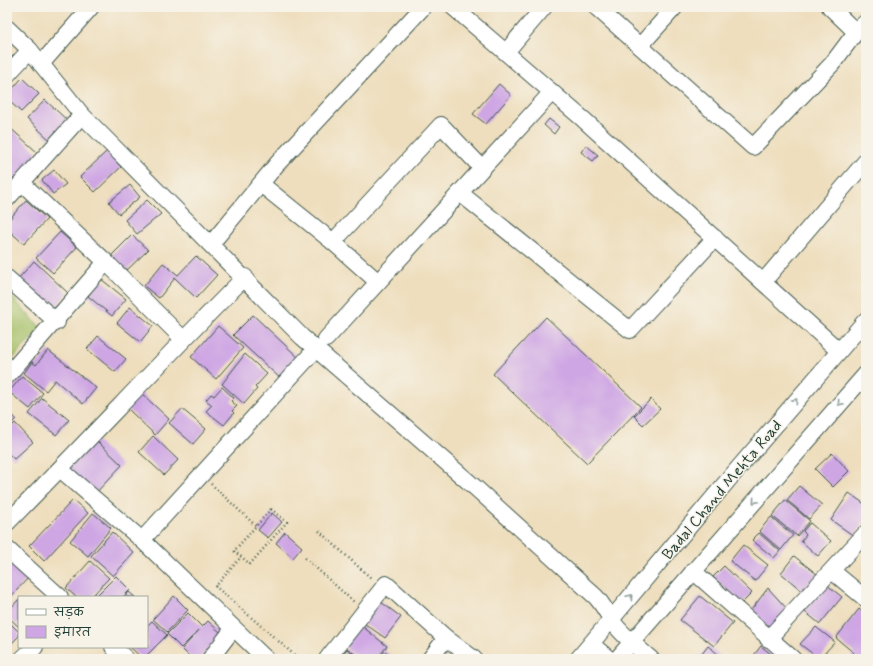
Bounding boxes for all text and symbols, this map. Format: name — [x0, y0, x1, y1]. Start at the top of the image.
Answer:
one-way arrow — [838, 398, 845, 406]
one-way arrow — [791, 399, 798, 406]
street label: Badal Chand Mehta Road — [657, 416, 787, 564]
one-way arrow — [752, 496, 759, 503]
one-way arrow — [626, 595, 633, 602]
legend — [18, 596, 148, 648]
text: सड़क — [53, 605, 85, 621]
text: इमारत — [54, 625, 92, 641]

